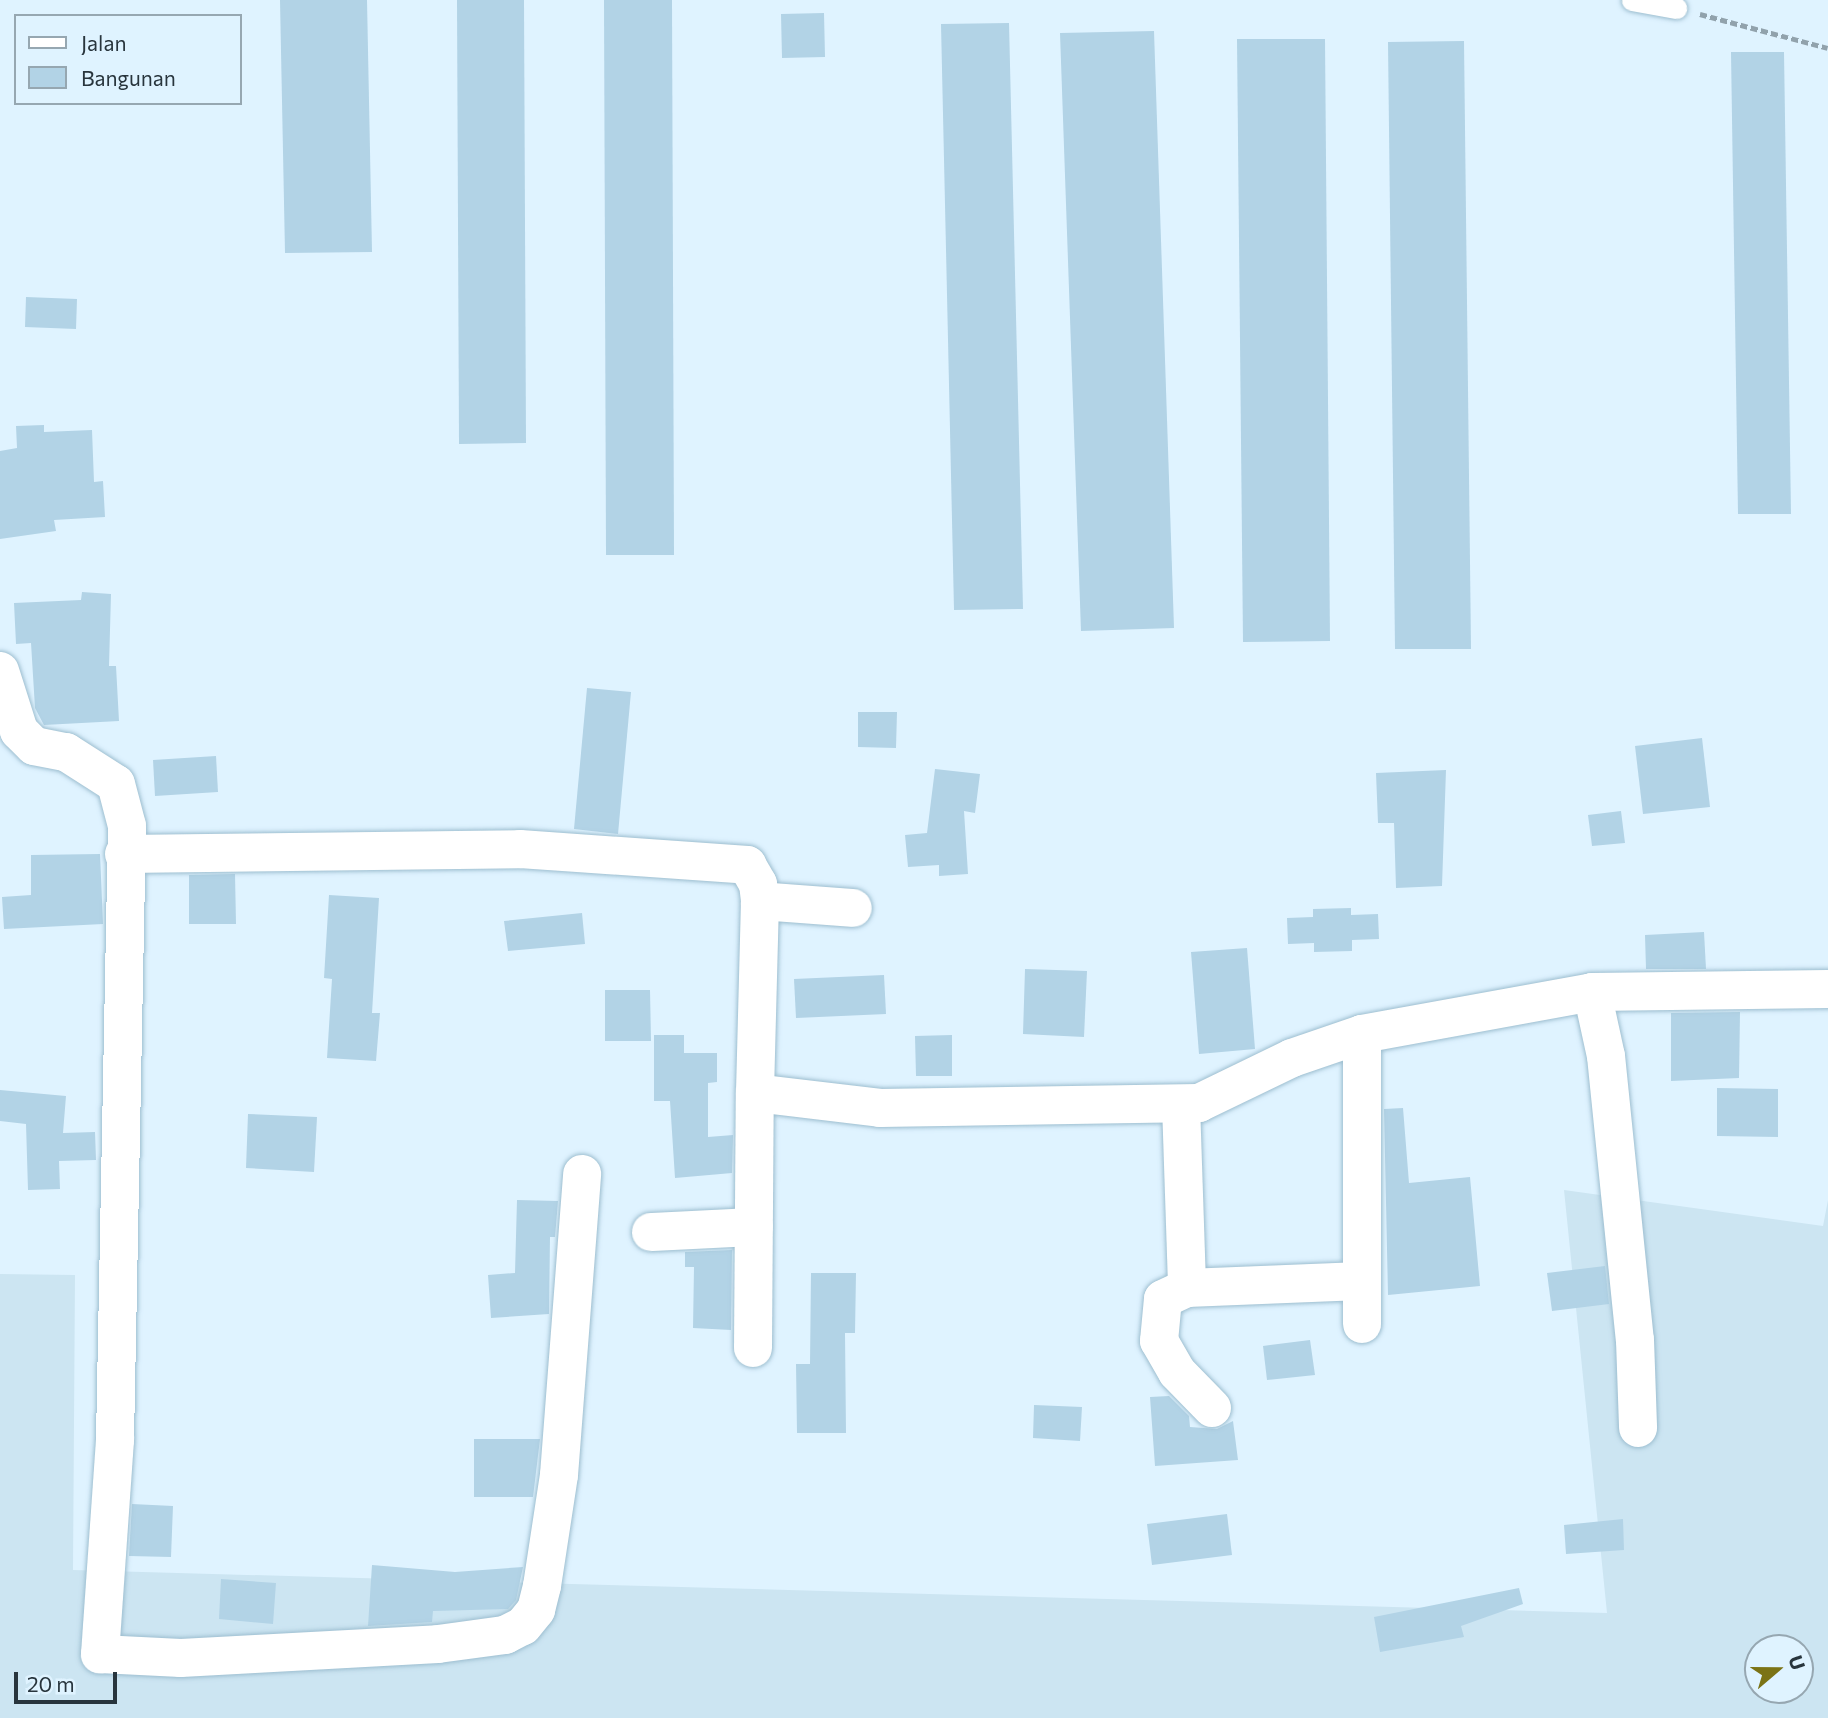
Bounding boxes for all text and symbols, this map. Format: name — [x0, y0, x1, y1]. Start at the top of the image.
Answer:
legend — [14, 14, 242, 105]
text: Jalan — [81, 30, 126, 55]
text: Bangunan — [81, 65, 176, 90]
north arrow — [1744, 1634, 1814, 1704]
text: U — [1784, 1652, 1810, 1673]
scale bar — [18, 1658, 121, 1702]
text: 20 m — [27, 1671, 75, 1696]

